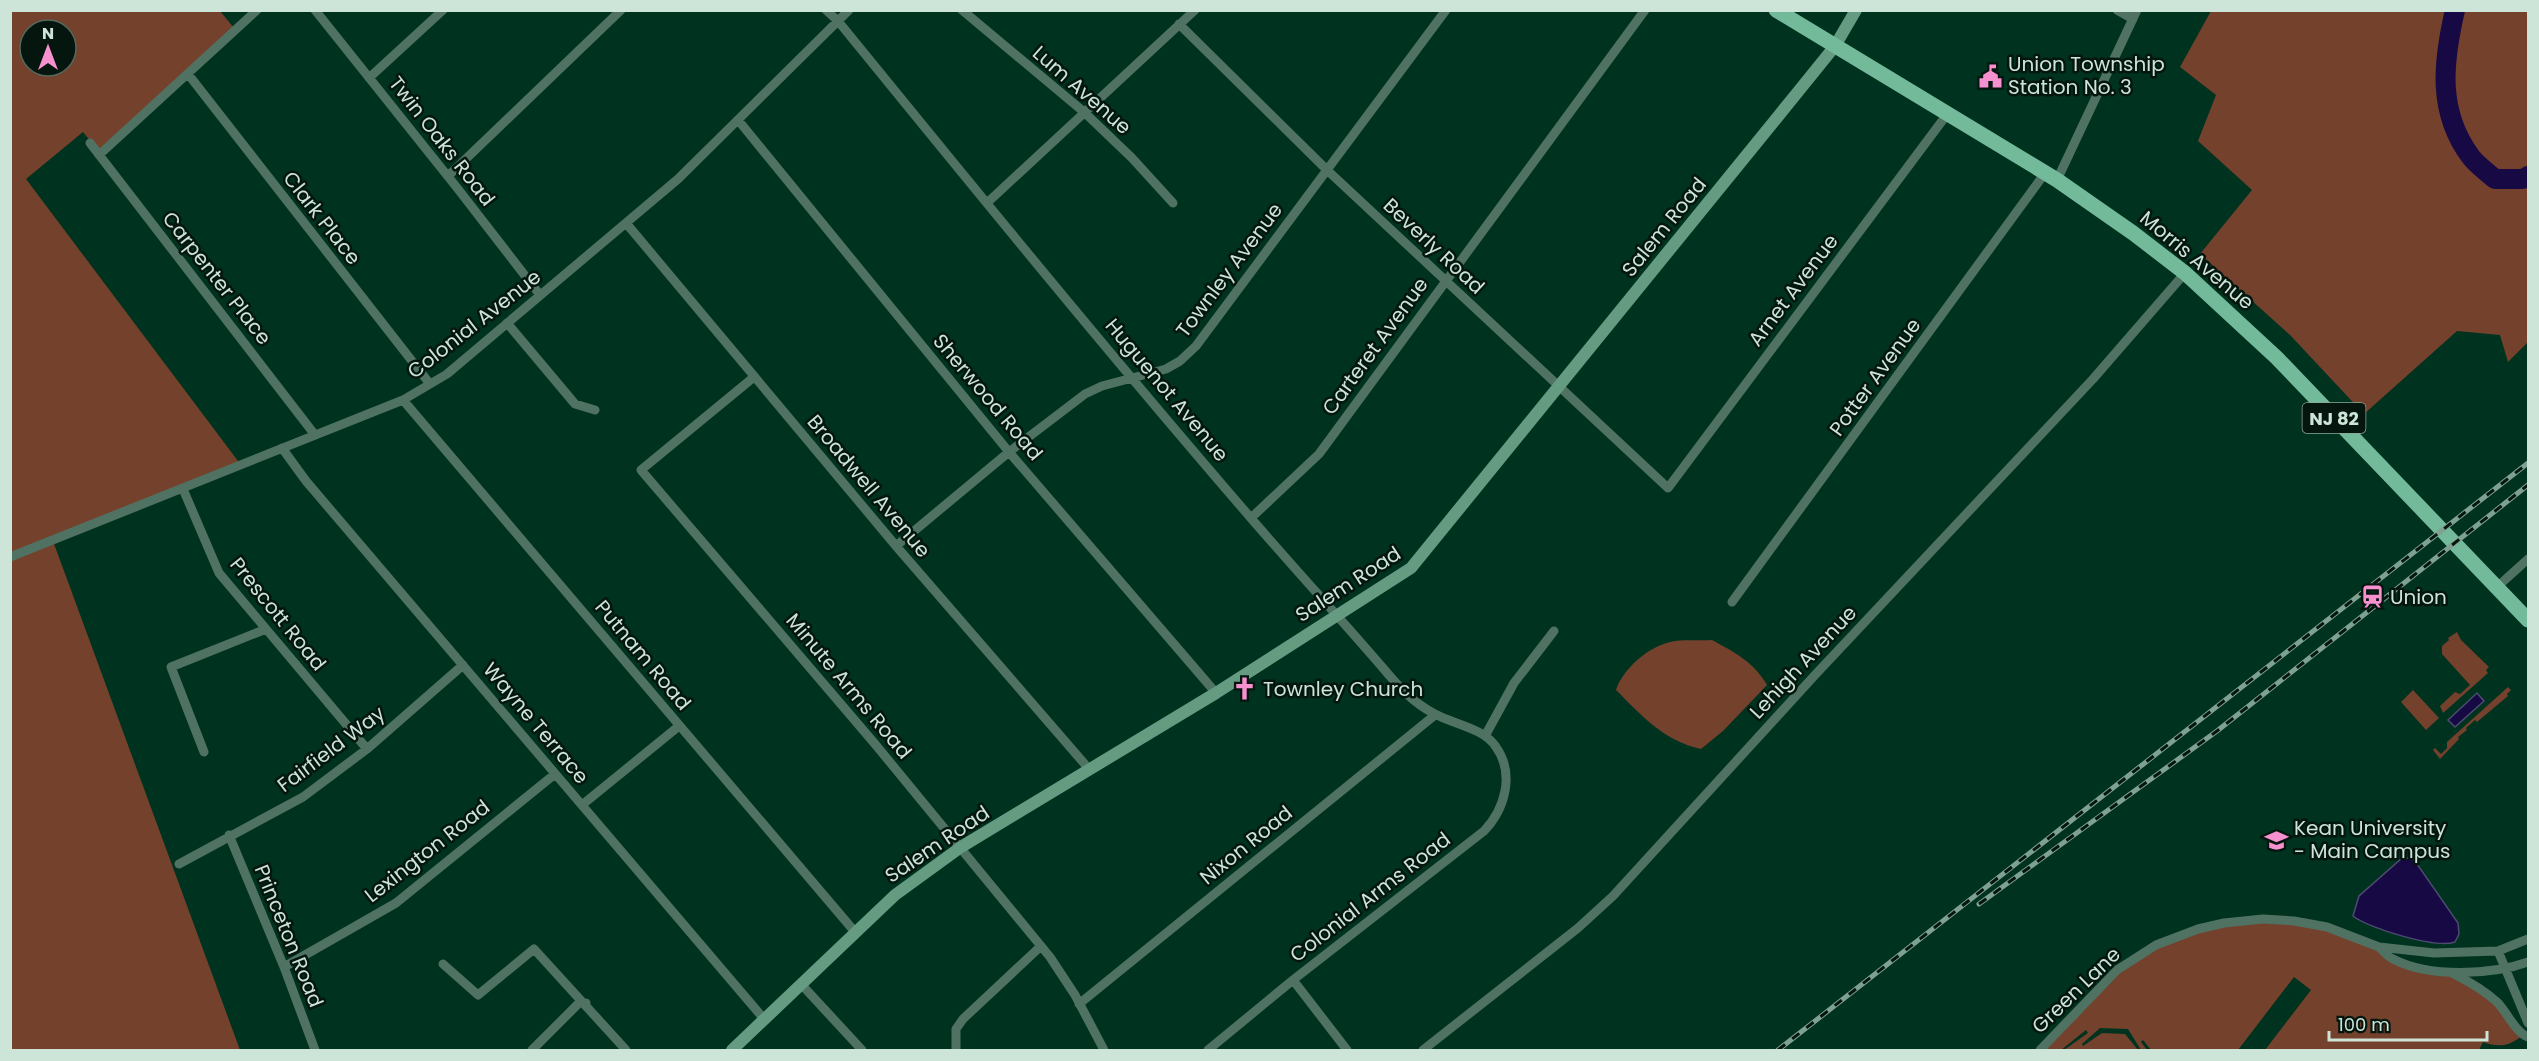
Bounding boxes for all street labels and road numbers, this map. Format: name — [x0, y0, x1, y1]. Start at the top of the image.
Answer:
street label: Lum Avenue — [1027, 39, 1137, 141]
street label: Twin Oaks Road — [382, 70, 502, 212]
street label: Clark Place — [277, 165, 367, 271]
street label: Salem Road — [1615, 171, 1713, 283]
street label: Beverly Road — [1377, 192, 1491, 300]
street label: Townley Avenue — [1169, 197, 1289, 343]
street label: Morris Avenue — [2134, 204, 2260, 316]
street label: Carpenter Place — [156, 205, 278, 351]
street label: Arnet Avenue — [1742, 228, 1844, 352]
street label: Colonial Avenue — [401, 263, 547, 385]
street label: Carteret Avenue — [1316, 272, 1434, 420]
street label: Potter Avenue — [1823, 312, 1927, 442]
street label: Huguenot Avenue — [1099, 313, 1235, 467]
street label: Sherwood Road — [927, 328, 1049, 466]
road number: NJ 82 — [2302, 403, 2366, 433]
street label: Broadwell Avenue — [801, 409, 937, 563]
street label: Salem Road — [1290, 539, 1406, 629]
street label: Prescott Road — [223, 551, 333, 677]
street label: Putnam Road — [589, 594, 697, 716]
street label: Lehigh Avenue — [1743, 599, 1863, 725]
street label: Minute Arms Road — [780, 607, 918, 765]
street label: Wayne Terrace — [477, 656, 595, 790]
street label: Fairfield Way — [271, 699, 391, 799]
street label: Lexington Road — [358, 793, 496, 909]
street label: Salem Road — [879, 799, 995, 889]
street label: Nixon Road — [1194, 799, 1298, 891]
street label: Colonial Arms Road — [1284, 825, 1456, 969]
street label: Princeton Road — [248, 861, 330, 1011]
street label: Green Lane — [2026, 941, 2126, 1039]

